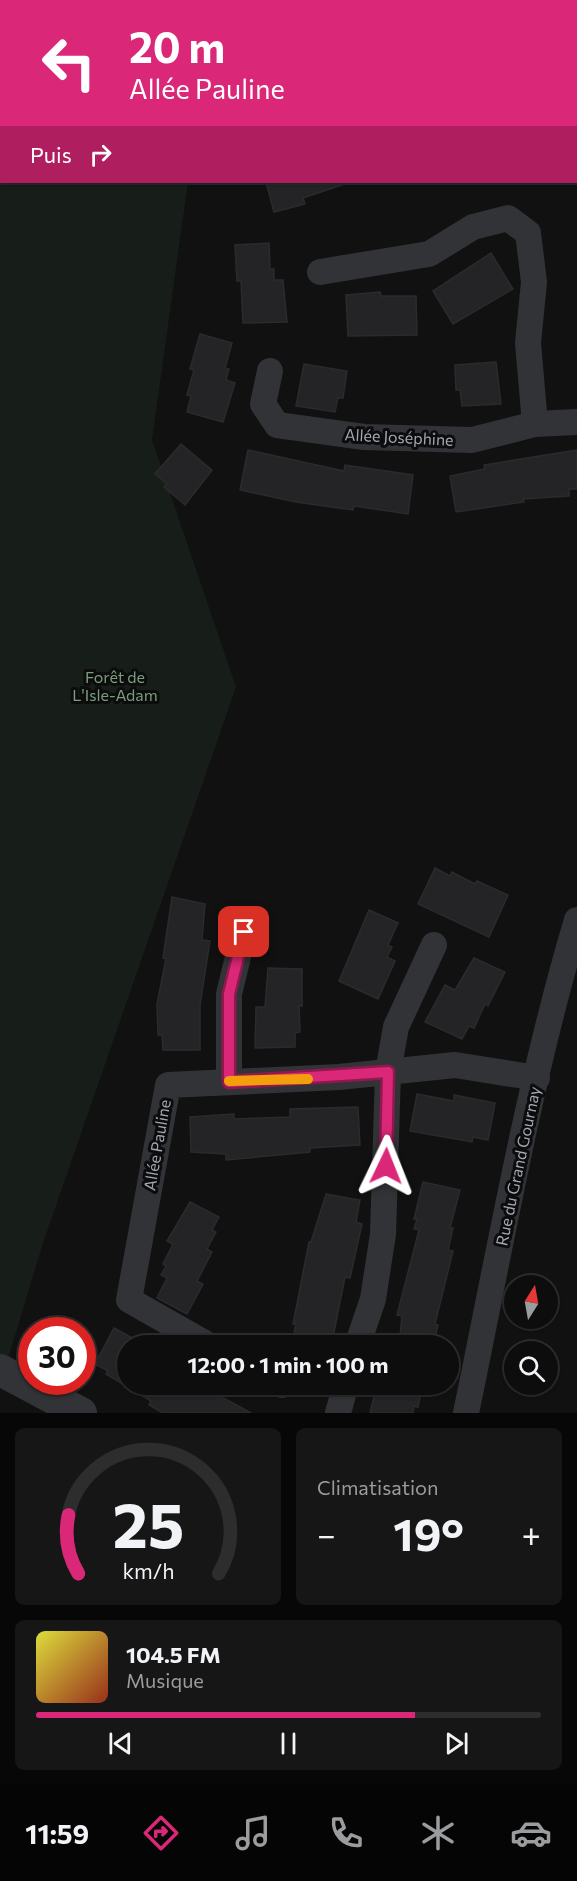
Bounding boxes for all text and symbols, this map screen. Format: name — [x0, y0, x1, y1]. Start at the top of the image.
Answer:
text: 20 m — [129, 20, 225, 72]
icon: left — [30, 24, 108, 102]
text: Allée Pauline — [129, 72, 285, 105]
icon: right — [84, 138, 117, 171]
text: Puis — [30, 141, 72, 168]
street label: Allée Joséphine — [344, 424, 454, 449]
park label: Forêt de L'Isle-Adam — [72, 667, 158, 704]
pin — [218, 906, 269, 957]
icon: arrive — [227, 915, 260, 948]
street label: Rue du Grand Gournay — [491, 1085, 544, 1247]
street label: Allée Pauline — [139, 1098, 174, 1192]
position arrow — [354, 1134, 418, 1198]
north arrow — [504, 1275, 558, 1329]
map controls — [504, 1275, 558, 1395]
speed limit sign: 30 — [18, 1317, 96, 1395]
button: search — [504, 1341, 558, 1395]
text: 12:00 · 1 min · 100 m — [188, 1351, 388, 1378]
text: Climatisation — [317, 1475, 438, 1499]
text: 25 — [112, 1485, 184, 1561]
text: 19° — [393, 1505, 464, 1560]
text: − — [317, 1513, 336, 1554]
text: + — [522, 1513, 541, 1554]
text: km/h — [122, 1557, 174, 1583]
text: 104.5 FM — [126, 1641, 221, 1668]
text: Musique — [126, 1668, 204, 1692]
icon: previous — [104, 1727, 137, 1760]
icon: pause — [272, 1727, 305, 1760]
icon: next — [440, 1727, 473, 1760]
icon: directions — [140, 1812, 182, 1854]
icon: music — [232, 1812, 274, 1854]
icon: phone — [325, 1812, 367, 1854]
icon: climate — [417, 1812, 459, 1854]
icon: car — [510, 1812, 552, 1854]
text: 11:59 — [25, 1817, 89, 1850]

